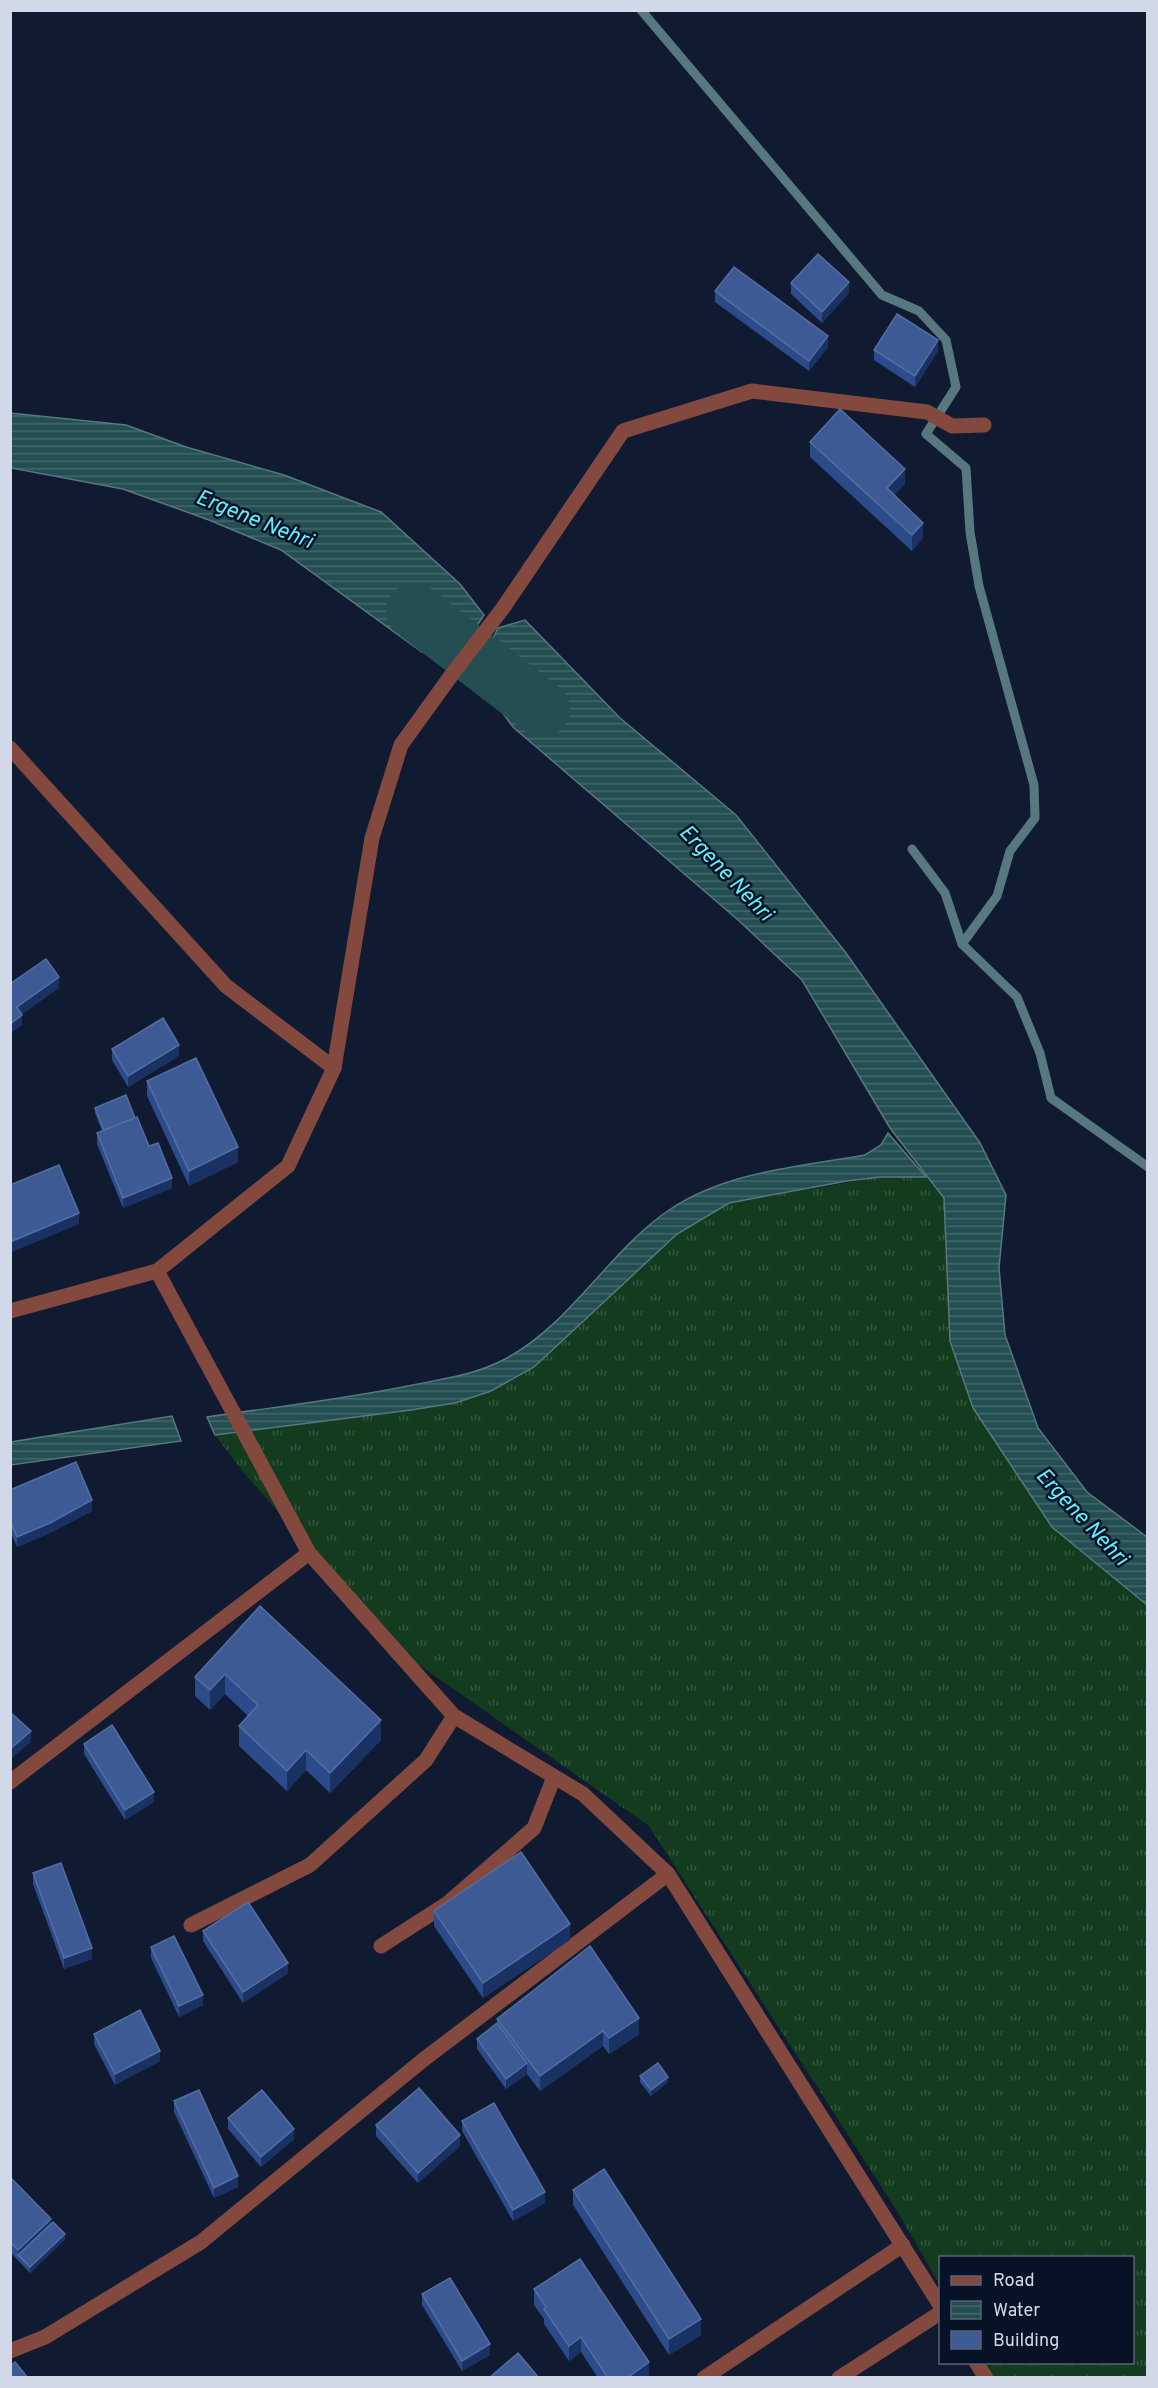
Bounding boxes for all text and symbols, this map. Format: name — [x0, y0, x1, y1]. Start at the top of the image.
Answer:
water label: Ergene Nehri — [192, 485, 318, 557]
water label: Ergene Nehri — [672, 820, 779, 929]
water label: Ergene Nehri — [1029, 1463, 1134, 1573]
legend — [939, 2256, 1134, 2364]
text: Road — [993, 2270, 1035, 2293]
text: Water — [993, 2300, 1040, 2323]
text: Building — [993, 2330, 1059, 2353]

